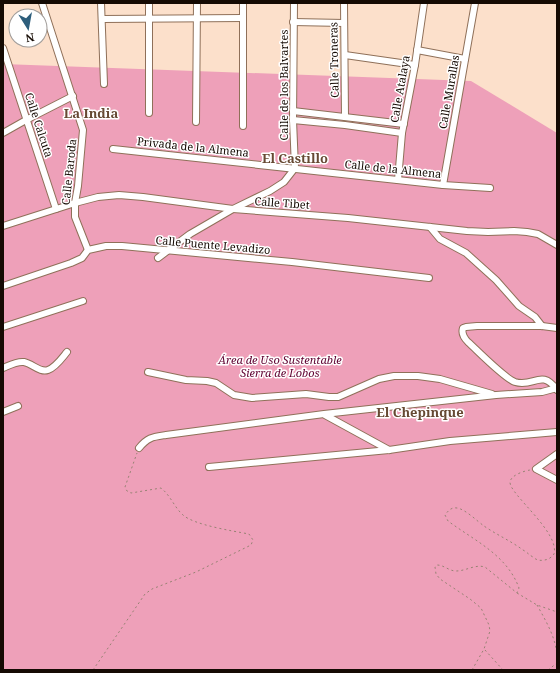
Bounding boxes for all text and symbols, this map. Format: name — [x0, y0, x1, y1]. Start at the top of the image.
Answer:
north arrow — [8, 8, 48, 48]
street label: Calle Troneras — [325, 22, 342, 98]
text: N — [24, 30, 36, 47]
street label: Calle de los Balvartes — [276, 30, 291, 140]
street label: Calle Atalaya — [386, 54, 413, 124]
street label: Calle Murallas — [435, 54, 462, 130]
street label: Calle Calcuta — [22, 91, 57, 159]
district label: La India — [64, 104, 118, 122]
street label: Privada de la Almena — [136, 133, 250, 160]
street label: Calle Baroda — [58, 138, 79, 206]
district label: El Castillo — [262, 149, 328, 167]
street label: Calle de la Almena — [344, 156, 442, 181]
street label: Calle Tibet — [254, 193, 310, 212]
street label: Calle Puente Levadizo — [155, 232, 271, 257]
park label: Área de Uso Sustentable Sierra de Lobos — [217, 352, 342, 380]
district label: El Chepinque — [376, 403, 464, 421]

